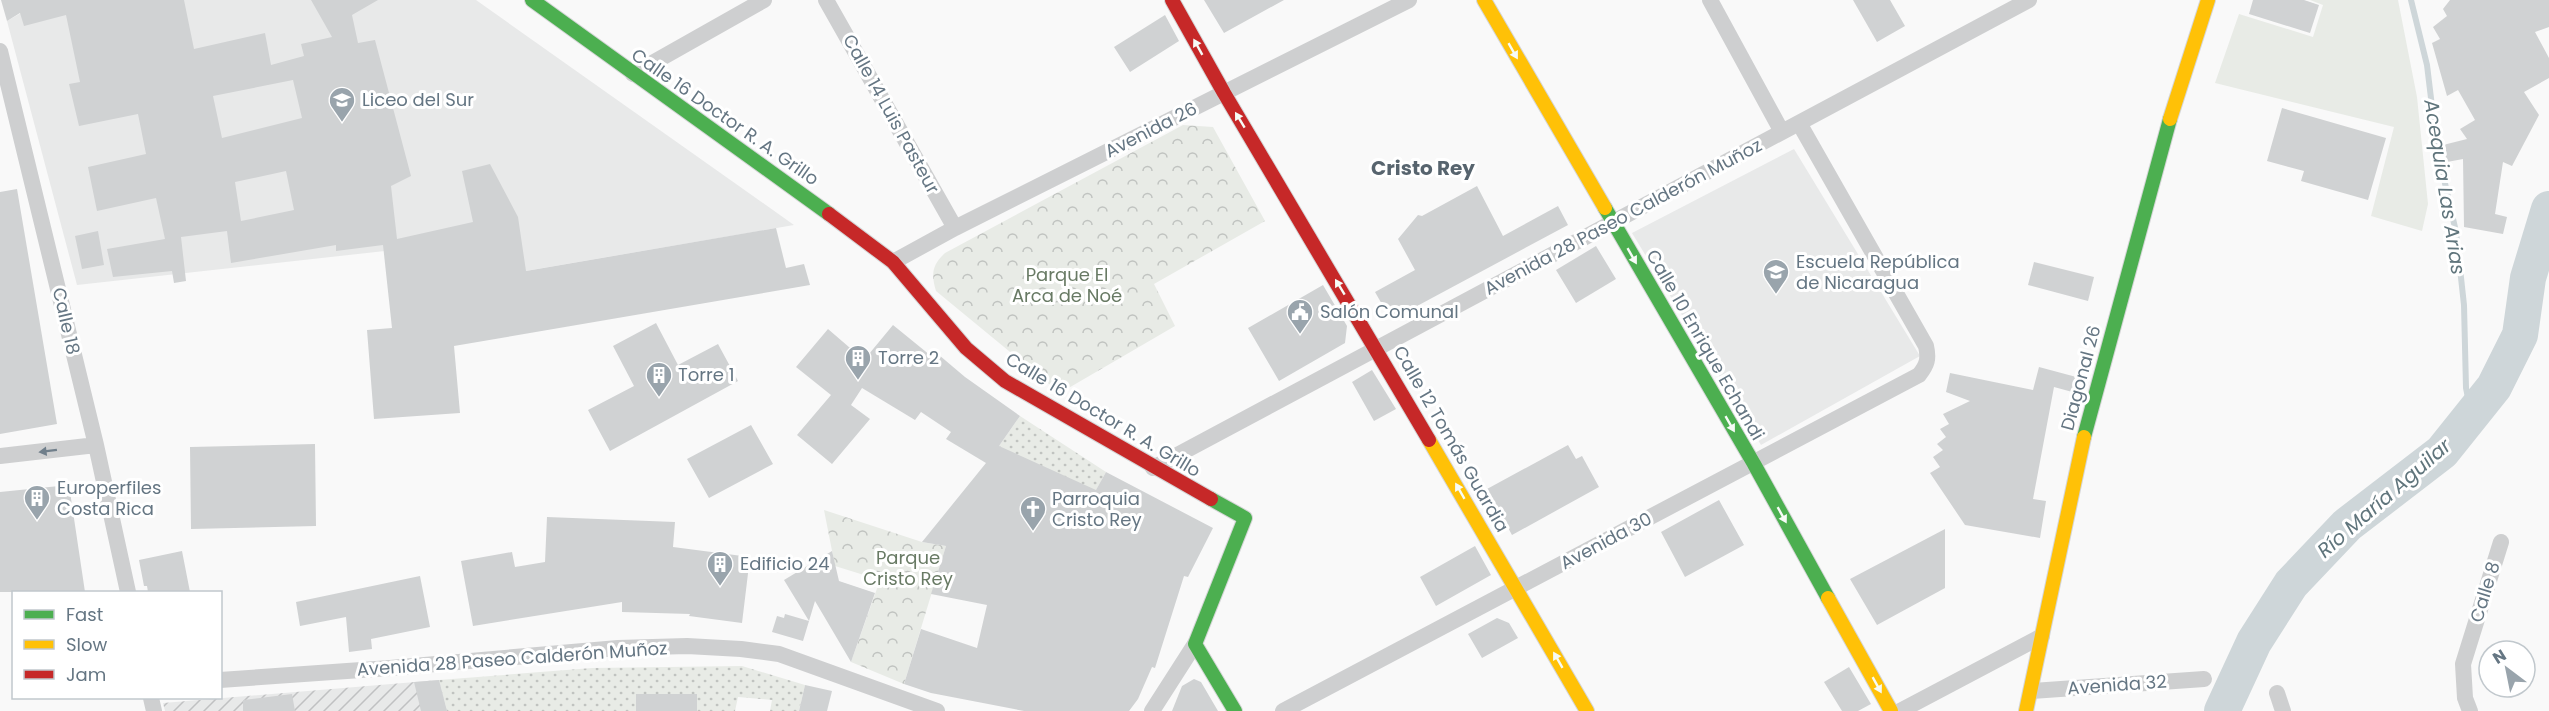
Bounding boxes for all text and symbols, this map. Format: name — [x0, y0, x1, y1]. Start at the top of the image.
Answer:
street label: Calle 14 Luis Pasteur — [837, 30, 946, 198]
one-way arrow — [1193, 38, 1203, 55]
street label: Calle 16 Doctor R. A. Grillo — [627, 42, 824, 191]
one-way arrow — [1508, 43, 1518, 60]
school or university icon: Liceo del Sur — [327, 85, 357, 123]
place label: Liceo del Sur — [362, 87, 474, 112]
street label: Avenida 26 — [1100, 96, 1201, 163]
water label: Acequia Las Arias — [2417, 96, 2473, 277]
one-way arrow — [1235, 111, 1245, 128]
street label: Avenida 28 Paseo Calderón Muñoz — [1480, 132, 1766, 301]
district label: Cristo Rey — [1371, 154, 1475, 182]
street label: Calle 10 Enrique Echandi — [1641, 245, 1770, 445]
one-way arrow — [1626, 248, 1637, 264]
place label: Escuela República de Nicaragua — [1796, 249, 1960, 295]
school or university icon: Escuela República de Nicaragua — [1761, 257, 1791, 295]
park label: Parque El Arca de Noé — [1012, 262, 1122, 308]
one-way arrow — [1335, 278, 1345, 295]
street label: Calle 18 — [47, 285, 86, 357]
public building icon: Salón Comunal — [1285, 297, 1315, 335]
place label: Salón Comunal — [1320, 299, 1459, 324]
street label: Diagonal 26 — [2055, 323, 2107, 433]
street label: Calle 12 Tomás Guardia — [1388, 341, 1515, 536]
building icon: Torre 2 — [843, 343, 873, 381]
place label: Torre 2 — [878, 345, 939, 370]
street label: Calle 16 Doctor R. A. Grillo — [1001, 346, 1205, 483]
building icon: Torre 1 — [644, 360, 674, 398]
place label: Torre 1 — [678, 362, 734, 387]
one-way arrow — [1725, 416, 1736, 432]
water label: Río María Aguilar — [2311, 432, 2457, 564]
one-way arrow — [38, 446, 57, 455]
place label: Europerfiles Costa Rica — [57, 475, 161, 521]
one-way arrow — [1455, 482, 1465, 499]
building icon: Europerfiles Costa Rica — [22, 483, 52, 521]
place label: Parroquia Cristo Rey — [1052, 486, 1142, 532]
church icon: Parroquia Cristo Rey — [1018, 494, 1048, 532]
street label: Avenida 30 — [1556, 506, 1656, 575]
one-way arrow — [1777, 507, 1787, 524]
park label: Parque Cristo Rey — [863, 545, 953, 591]
building icon: Edificio 24 — [705, 549, 735, 587]
place label: Edificio 24 — [740, 551, 830, 576]
street label: Calle 8 — [2463, 558, 2506, 625]
legend — [12, 591, 222, 699]
text: Fast — [66, 602, 103, 627]
text: Slow — [66, 632, 108, 657]
street label: Avenida 28 Paseo Calderón Muñoz — [356, 635, 668, 682]
north arrow — [2477, 639, 2537, 699]
text: N — [2488, 644, 2511, 670]
one-way arrow — [1553, 651, 1563, 668]
text: Jam — [66, 662, 106, 687]
street label: Avenida 32 — [2066, 669, 2167, 700]
one-way arrow — [1872, 677, 1882, 694]

